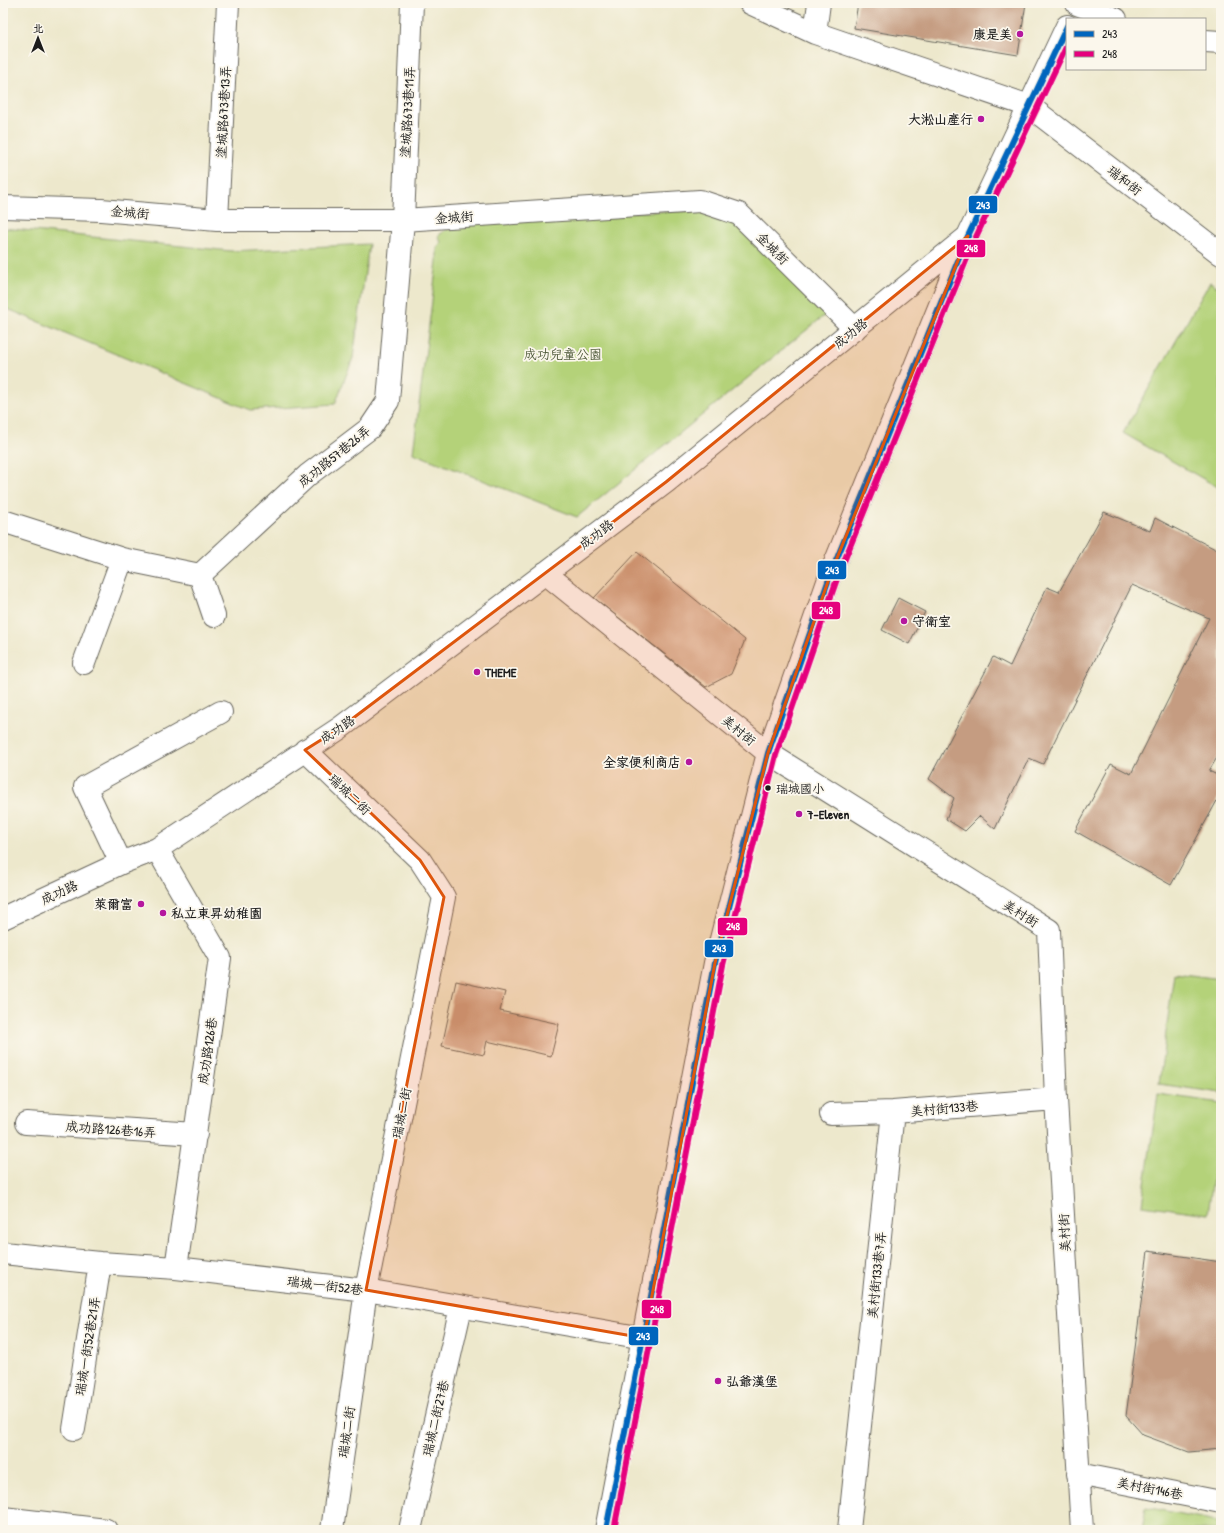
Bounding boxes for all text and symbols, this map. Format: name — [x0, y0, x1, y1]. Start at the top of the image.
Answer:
north arrow — [18, 18, 58, 58]
legend — [1066, 18, 1206, 70]
text: 北 — [33, 21, 44, 35]
place label: 康是美 — [973, 25, 1012, 43]
text: 243 — [1102, 25, 1118, 42]
marker: 康是美 — [1015, 29, 1025, 39]
text: 248 — [1102, 45, 1117, 62]
street label: 塗城路673巷13弄 — [212, 65, 234, 159]
street label: 塗城路673巷11弄 — [396, 66, 418, 158]
place label: 大淞山產行 — [908, 110, 973, 128]
marker: 大淞山產行 — [976, 114, 986, 124]
street label: 瑞和街 — [1104, 161, 1146, 199]
line badge: 243 — [968, 195, 998, 214]
text: 243 — [976, 198, 990, 212]
street label: 金城街 — [110, 201, 150, 223]
street label: 金城街 — [434, 207, 474, 227]
street label: 金城街 — [753, 228, 793, 268]
line badge: 248 — [956, 239, 986, 258]
text: 248 — [964, 241, 978, 255]
street label: 成功路 — [829, 314, 871, 352]
park label: 成功兒童公園 — [524, 345, 602, 363]
street label: 成功路57巷26弄 — [294, 421, 374, 491]
street label: 成功路 — [575, 515, 617, 553]
line badge: 243 — [817, 560, 847, 580]
text: 243 — [825, 563, 839, 577]
line badge: 248 — [811, 601, 841, 620]
text: 248 — [819, 603, 833, 617]
place label: 守衛室 — [912, 612, 951, 630]
marker: 守衛室 — [899, 616, 909, 626]
place label: THEME — [484, 663, 517, 681]
marker: THEME — [472, 667, 482, 677]
street label: 成功路 — [316, 711, 358, 747]
street label: 美村街 — [718, 711, 760, 749]
place label: 全家便利商店 — [603, 753, 681, 771]
marker: 全家便利商店 — [684, 757, 694, 767]
street label: 瑞城二街 — [325, 769, 375, 819]
place label: 瑞城國小 — [776, 780, 824, 797]
marker: 瑞城國小 — [763, 783, 773, 793]
place label: 7-Eleven — [806, 805, 849, 823]
marker: 7-Eleven — [794, 809, 804, 819]
street label: 成功路 — [38, 876, 80, 908]
place label: 萊爾富 — [94, 895, 133, 913]
street label: 美村街 — [1000, 895, 1042, 931]
marker: 萊爾富 — [136, 899, 146, 909]
place label: 私立東昇幼稚園 — [171, 904, 262, 922]
marker: 私立東昇幼稚園 — [158, 908, 168, 918]
line badge: 248 — [717, 917, 748, 936]
text: 248 — [726, 919, 740, 933]
line badge: 243 — [704, 939, 734, 958]
text: 243 — [712, 941, 726, 955]
street label: 成功路126巷 — [193, 1016, 221, 1086]
street label: 瑞城二街 — [387, 1086, 415, 1140]
street label: 美村街133巷 — [909, 1096, 979, 1120]
street label: 成功路126巷16弄 — [65, 1117, 157, 1141]
street label: 美村街 — [1054, 1213, 1074, 1253]
street label: 美村街133巷7弄 — [862, 1230, 890, 1320]
street label: 瑞城一街52巷 — [286, 1271, 364, 1299]
street label: 瑞城一街52巷21弄 — [70, 1295, 104, 1397]
line badge: 248 — [641, 1299, 672, 1319]
text: 248 — [650, 1302, 664, 1316]
line badge: 243 — [628, 1326, 659, 1346]
text: 243 — [636, 1329, 650, 1343]
place label: 弘爺漢堡 — [726, 1372, 778, 1390]
marker: 弘爺漢堡 — [713, 1376, 723, 1386]
street label: 瑞城二街27巷 — [418, 1378, 452, 1458]
street label: 瑞城二街 — [333, 1405, 359, 1459]
street label: 美村街146巷 — [1116, 1473, 1184, 1503]

